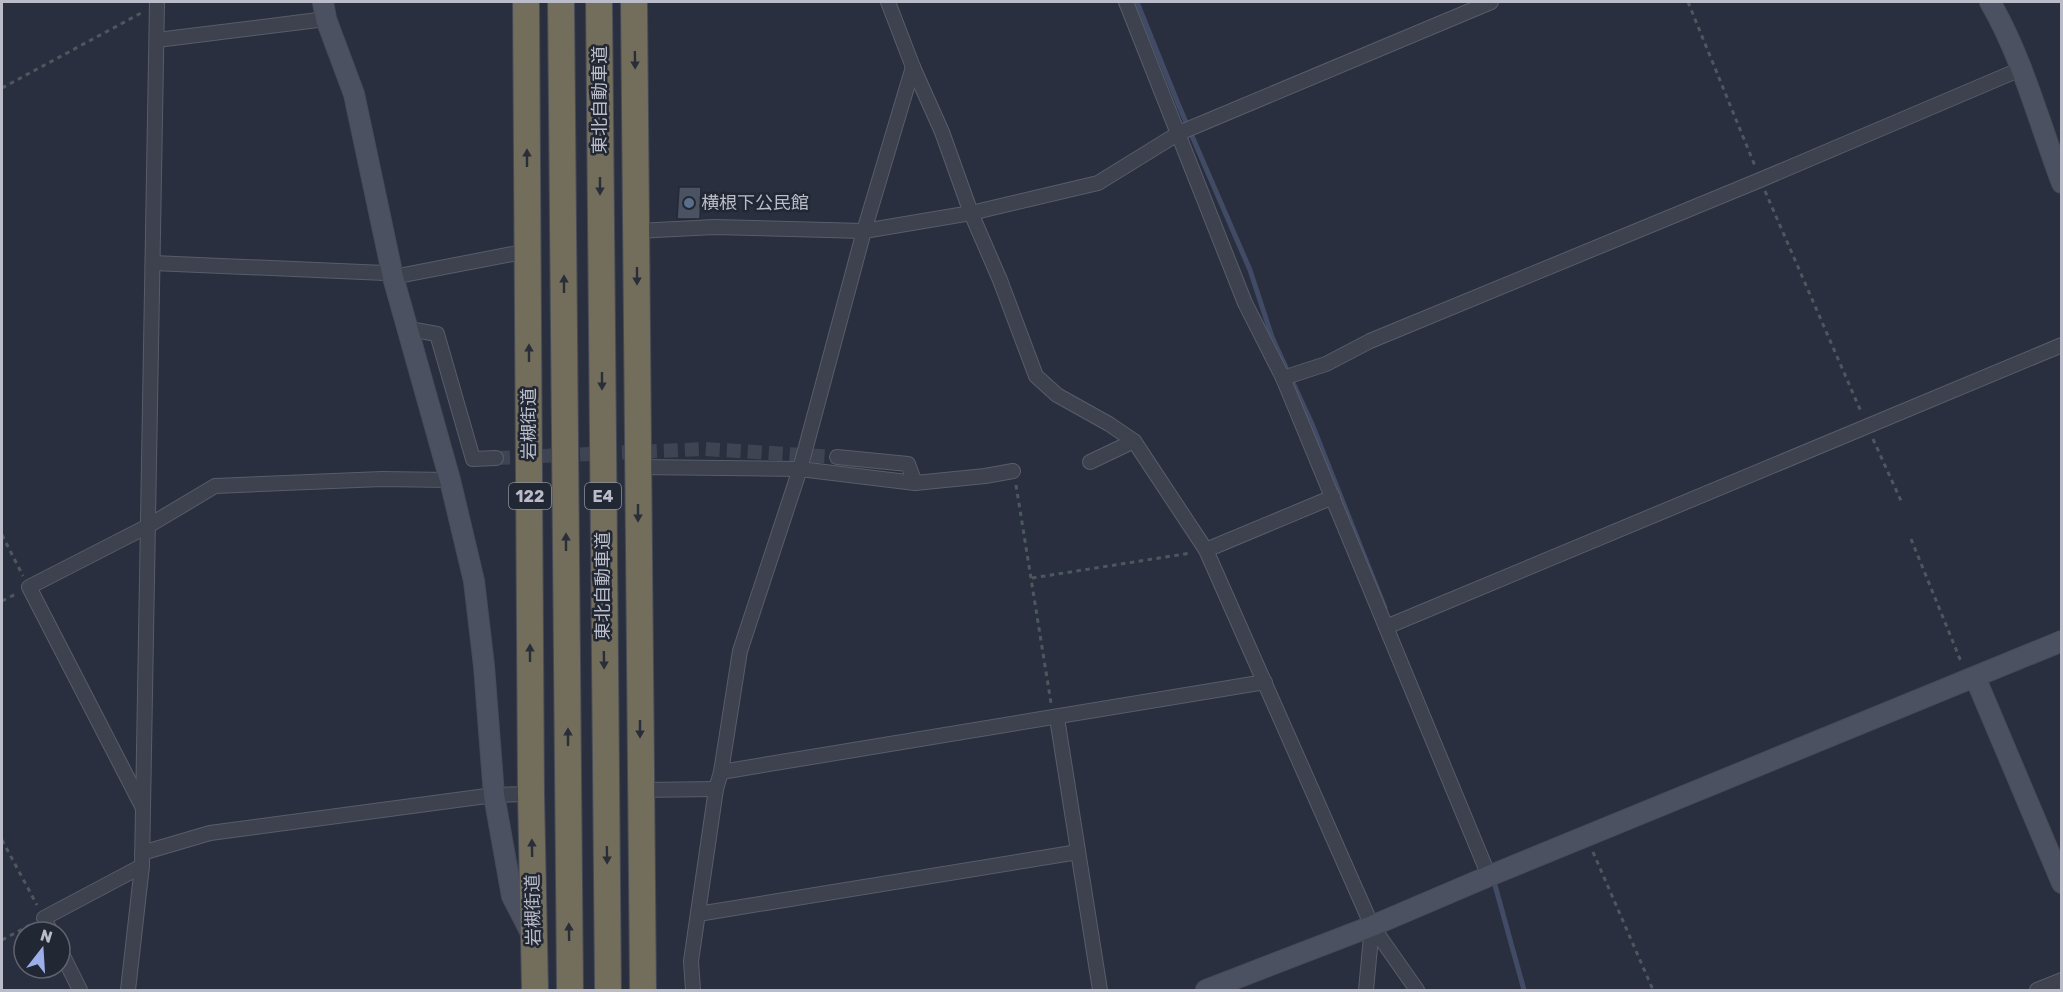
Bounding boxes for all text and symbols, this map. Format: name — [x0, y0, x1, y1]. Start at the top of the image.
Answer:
street label: 東北自動車道 — [589, 46, 611, 154]
one-way arrow — [630, 50, 639, 69]
one-way arrow — [522, 149, 532, 168]
one-way arrow — [596, 176, 605, 195]
place label: 横根下公民館 — [701, 192, 809, 214]
marker: 横根下公民館 — [682, 196, 696, 210]
one-way arrow — [632, 266, 642, 285]
one-way arrow — [559, 275, 569, 294]
one-way arrow — [524, 344, 534, 363]
one-way arrow — [597, 371, 607, 390]
street label: 岩槻街道 — [518, 388, 540, 460]
road number: 122 — [509, 483, 551, 509]
road number: E4 — [585, 483, 621, 509]
one-way arrow — [634, 503, 643, 522]
street label: 東北自動車道 — [592, 532, 614, 640]
one-way arrow — [561, 533, 571, 552]
one-way arrow — [526, 644, 535, 663]
one-way arrow — [599, 650, 609, 669]
one-way arrow — [635, 719, 645, 738]
one-way arrow — [563, 728, 573, 747]
one-way arrow — [527, 839, 537, 858]
one-way arrow — [602, 845, 612, 864]
street label: 岩槻街道 — [521, 874, 545, 946]
north arrow — [12, 920, 72, 980]
one-way arrow — [564, 923, 574, 942]
text: N — [38, 925, 55, 947]

